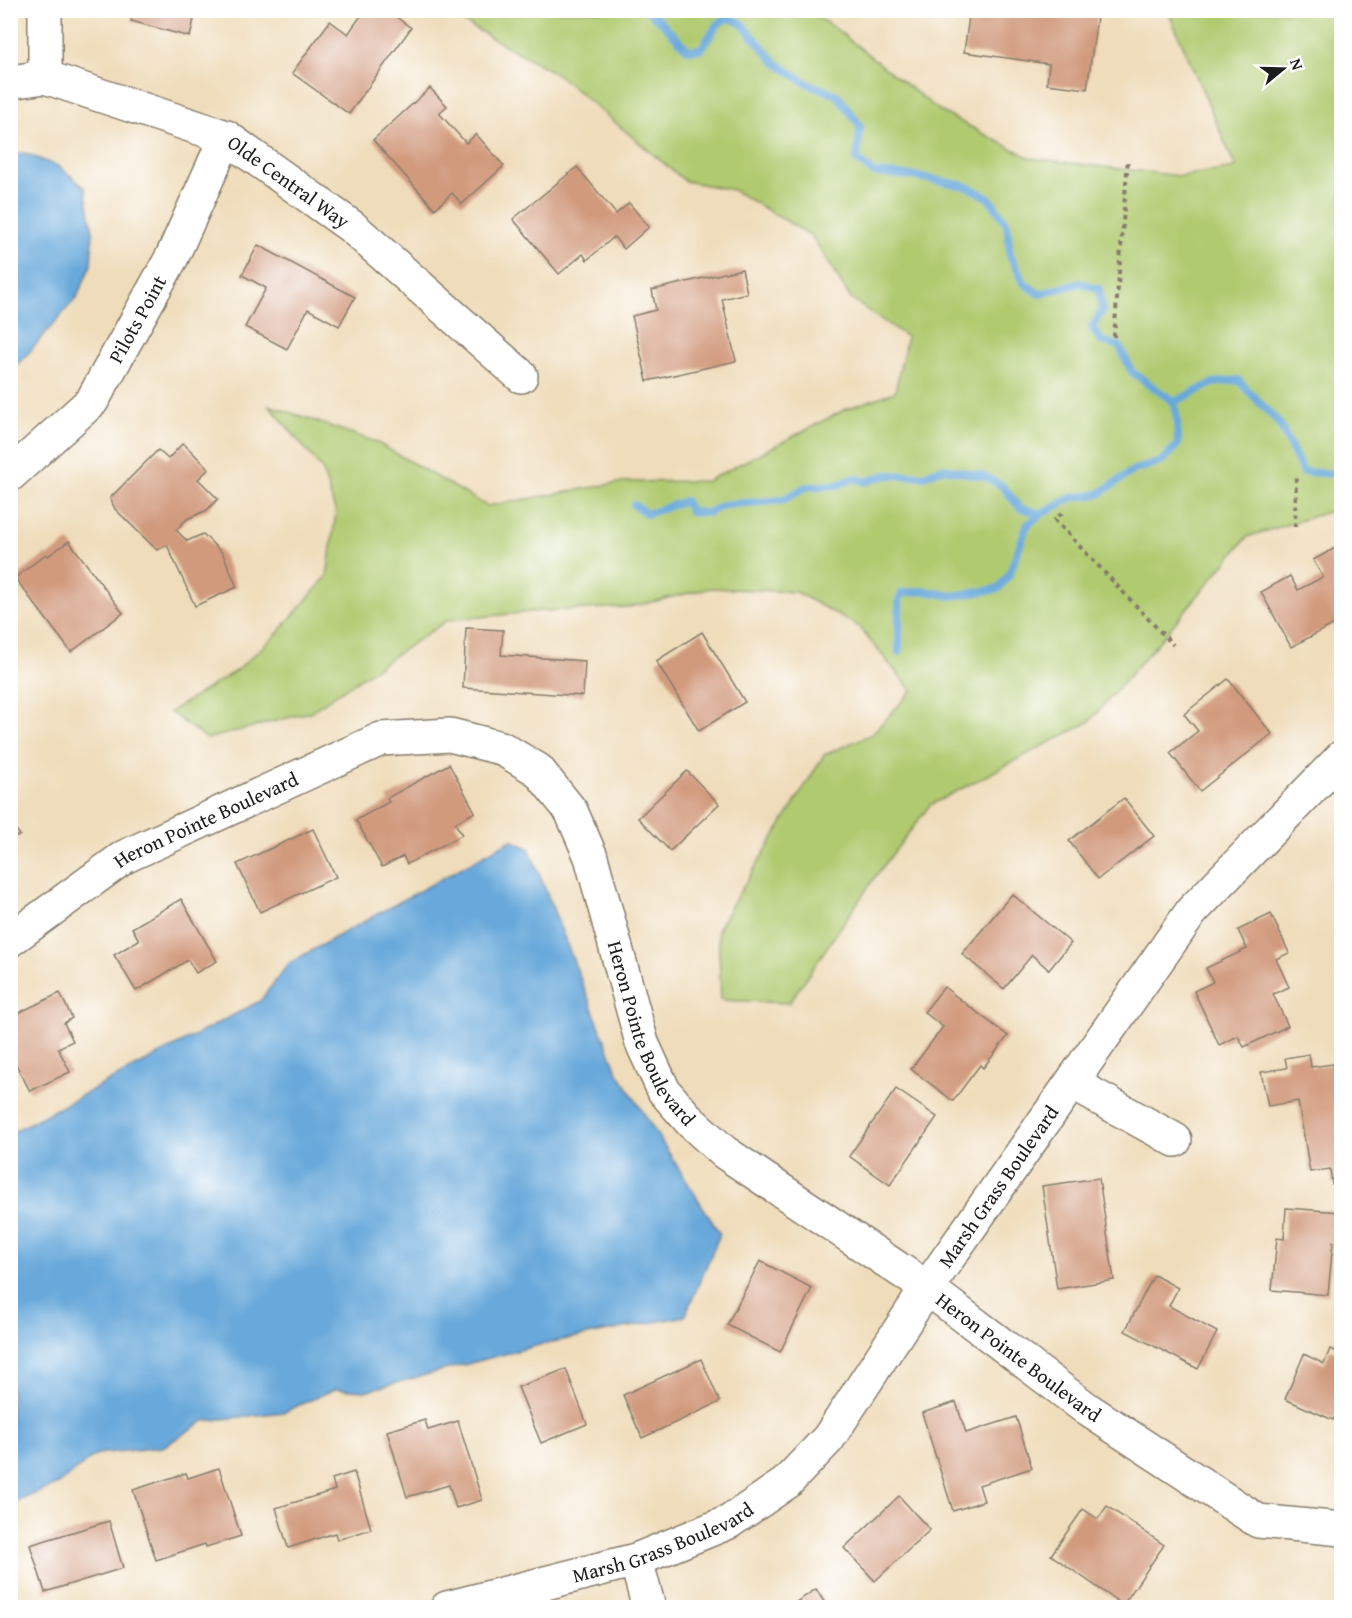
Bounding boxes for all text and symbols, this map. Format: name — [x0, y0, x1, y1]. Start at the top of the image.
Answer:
north arrow — [1253, 39, 1313, 99]
text: N — [1284, 55, 1310, 73]
street label: Olde Central Way — [222, 128, 356, 235]
street label: Pilots Point — [101, 270, 173, 368]
street label: Heron Pointe Boulevard — [107, 764, 303, 874]
street label: Heron Pointe Boulevard — [601, 937, 703, 1132]
street label: Marsh Grass Boulevard — [931, 1099, 1065, 1273]
street label: Heron Pointe Boulevard — [930, 1285, 1108, 1429]
street label: Marsh Grass Boulevard — [569, 1494, 759, 1590]

